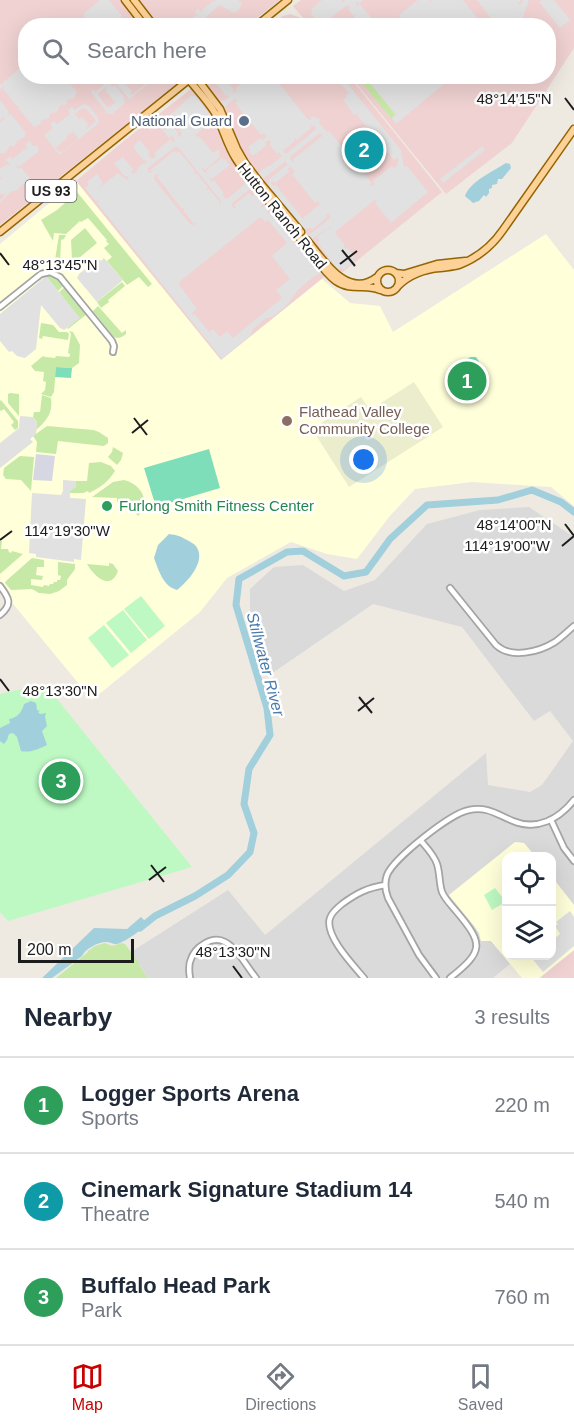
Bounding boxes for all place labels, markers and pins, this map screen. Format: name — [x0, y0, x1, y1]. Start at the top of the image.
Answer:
place label: National Guard — [131, 112, 232, 129]
marker: National Guard — [237, 114, 251, 128]
pin: 2 — [344, 128, 384, 172]
pin: 1 — [448, 358, 486, 404]
place label: Flathead Valley Community College — [299, 403, 430, 437]
marker: Flathead Valley Community College — [280, 414, 294, 428]
place label: Furlong Smith Fitness Center — [119, 497, 314, 514]
marker: Furlong Smith Fitness Center — [100, 499, 114, 513]
pin: 3 — [42, 758, 80, 804]

